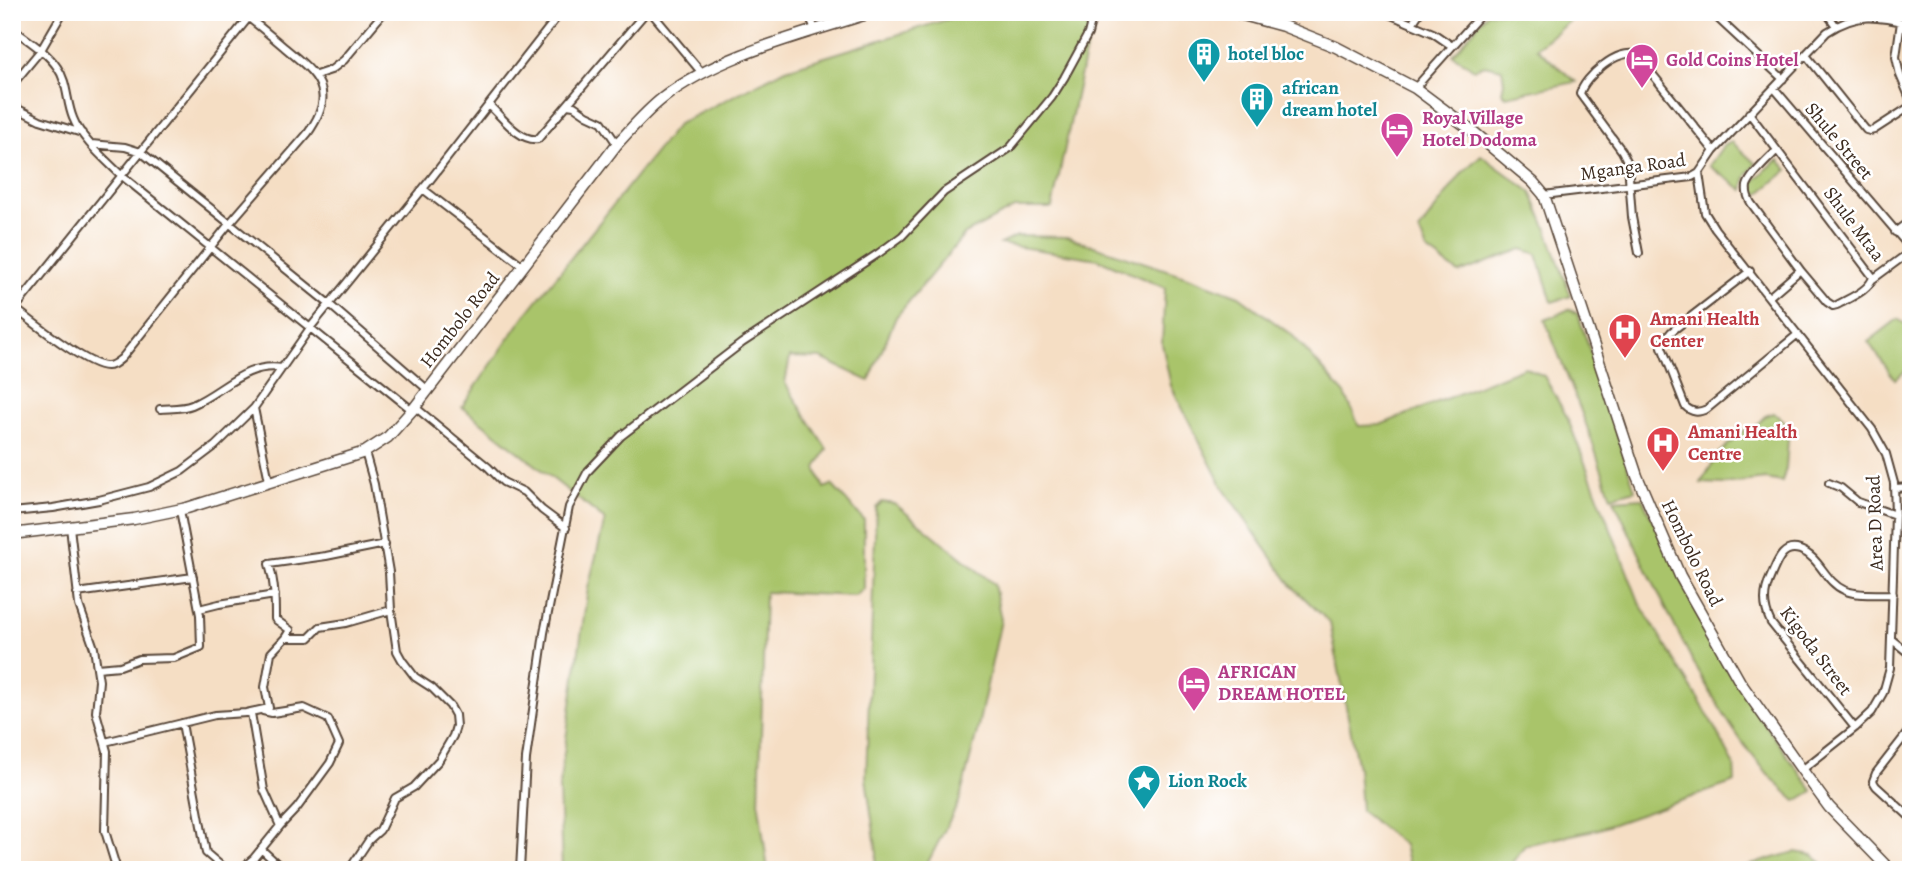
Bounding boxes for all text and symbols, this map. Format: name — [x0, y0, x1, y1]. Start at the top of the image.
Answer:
building icon: hotel bloc — [1185, 35, 1223, 84]
place label: hotel bloc — [1228, 41, 1304, 67]
hotel icon: Gold Coins Hotel — [1623, 41, 1661, 90]
place label: Gold Coins Hotel — [1666, 47, 1799, 73]
place label: african dream hotel — [1282, 75, 1377, 123]
building icon: african dream hotel — [1238, 80, 1276, 129]
street label: Shule Street — [1799, 97, 1879, 185]
place label: Royal Village Hotel Dodoma — [1422, 105, 1538, 153]
hotel icon: Royal Village Hotel Dodoma — [1378, 110, 1416, 159]
street label: Mganga Road — [1579, 147, 1688, 187]
street label: Shule Mtaa — [1817, 181, 1891, 267]
street label: Hombolo Road — [414, 266, 506, 374]
place label: Amani Health Center — [1649, 306, 1760, 354]
hospital icon: Amani Health Center — [1606, 311, 1644, 360]
place label: Amani Health Centre — [1687, 419, 1798, 467]
hospital icon: Amani Health Centre — [1644, 424, 1682, 473]
street label: Area D Road — [1860, 474, 1890, 572]
street label: Hombolo Road — [1655, 495, 1729, 611]
street label: Kigoda Street — [1774, 601, 1858, 701]
place label: AFRICAN DREAM HOTEL — [1217, 659, 1346, 707]
hotel icon: AFRICAN DREAM HOTEL — [1175, 664, 1213, 713]
place icon: Lion Rock — [1125, 762, 1163, 811]
place label: Lion Rock — [1168, 768, 1247, 794]

